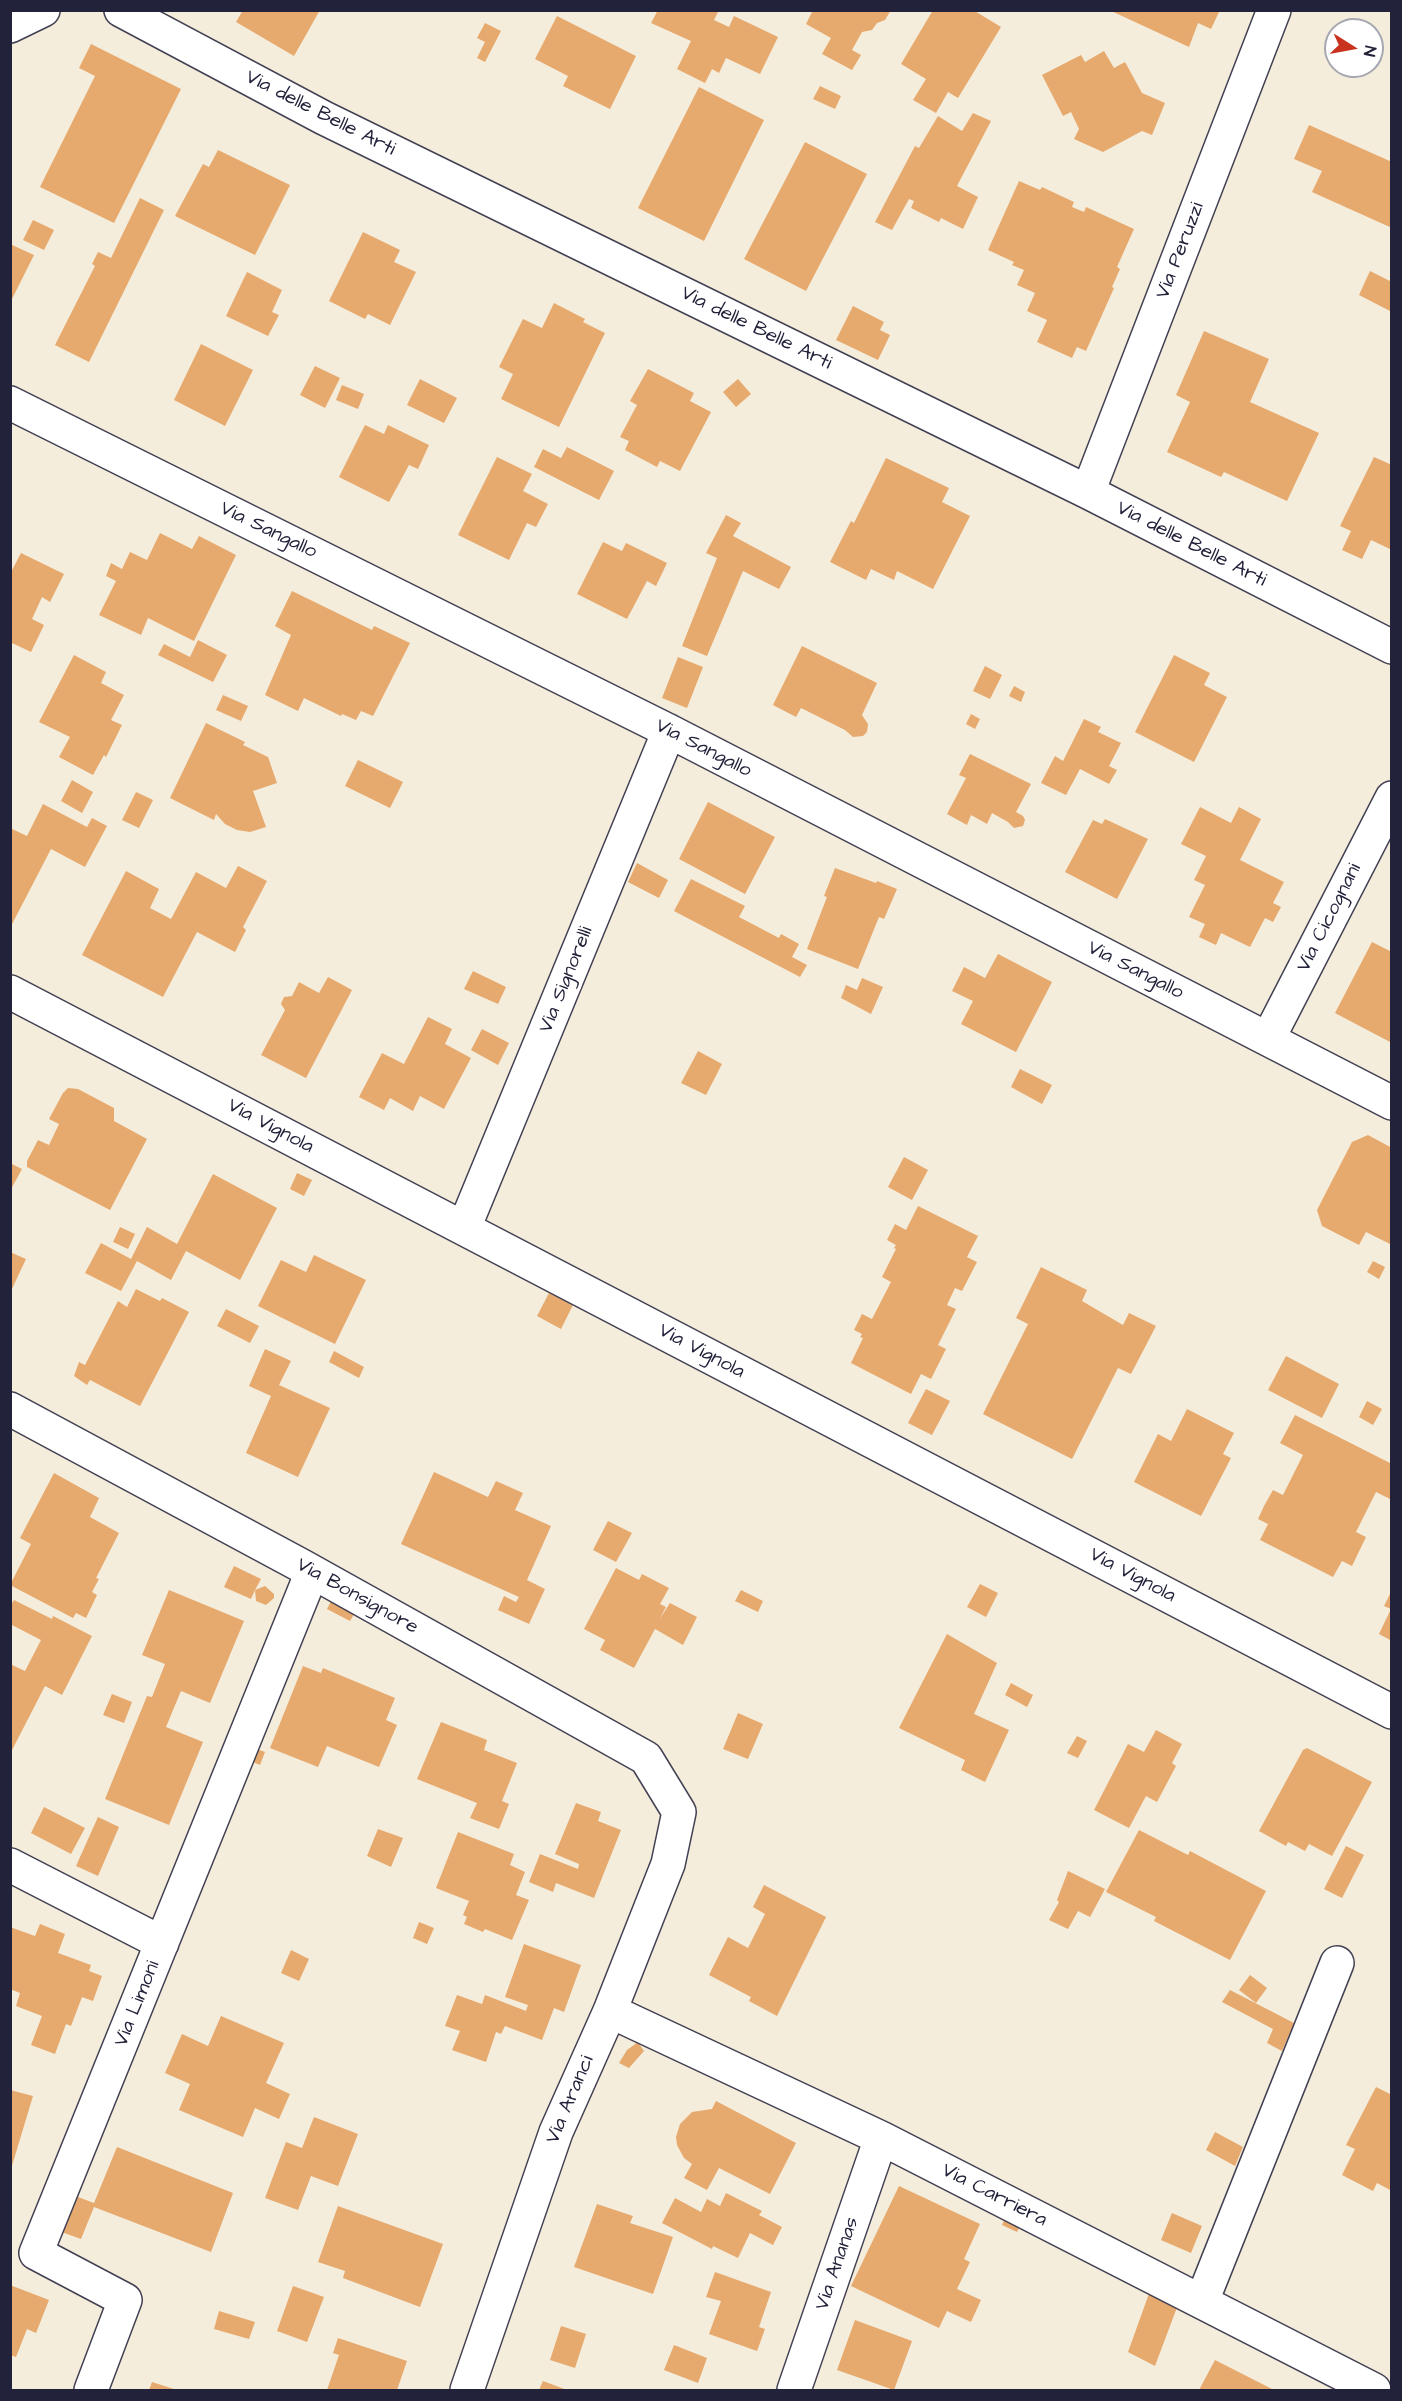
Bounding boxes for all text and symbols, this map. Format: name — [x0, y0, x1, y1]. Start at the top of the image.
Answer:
north arrow — [1324, 18, 1384, 78]
text: N — [1358, 44, 1381, 58]
street label: Via delle Belle Arti — [241, 66, 399, 162]
street label: Via Peruzzi — [1152, 199, 1210, 303]
street label: Via delle Belle Arti — [677, 282, 835, 376]
street label: Via Sangallo — [216, 497, 320, 565]
street label: Via delle Belle Arti — [1112, 497, 1270, 593]
street label: Via Sangallo — [651, 715, 755, 783]
street label: Via Cicognani — [1292, 860, 1368, 976]
street label: Via Signorelli — [535, 923, 599, 1037]
street label: Via Sangallo — [1083, 937, 1187, 1005]
street label: Via Vignola — [223, 1094, 317, 1160]
street label: Via Vignola — [654, 1319, 748, 1385]
street label: Via Vignola — [1085, 1543, 1179, 1609]
street label: Via Bonsignore — [292, 1554, 422, 1640]
street label: Via Limoni — [110, 1958, 166, 2050]
street label: Via Aranci — [542, 2052, 600, 2148]
street label: Via Carriera — [937, 2159, 1051, 2233]
street label: Via Ananas — [811, 2214, 865, 2314]

